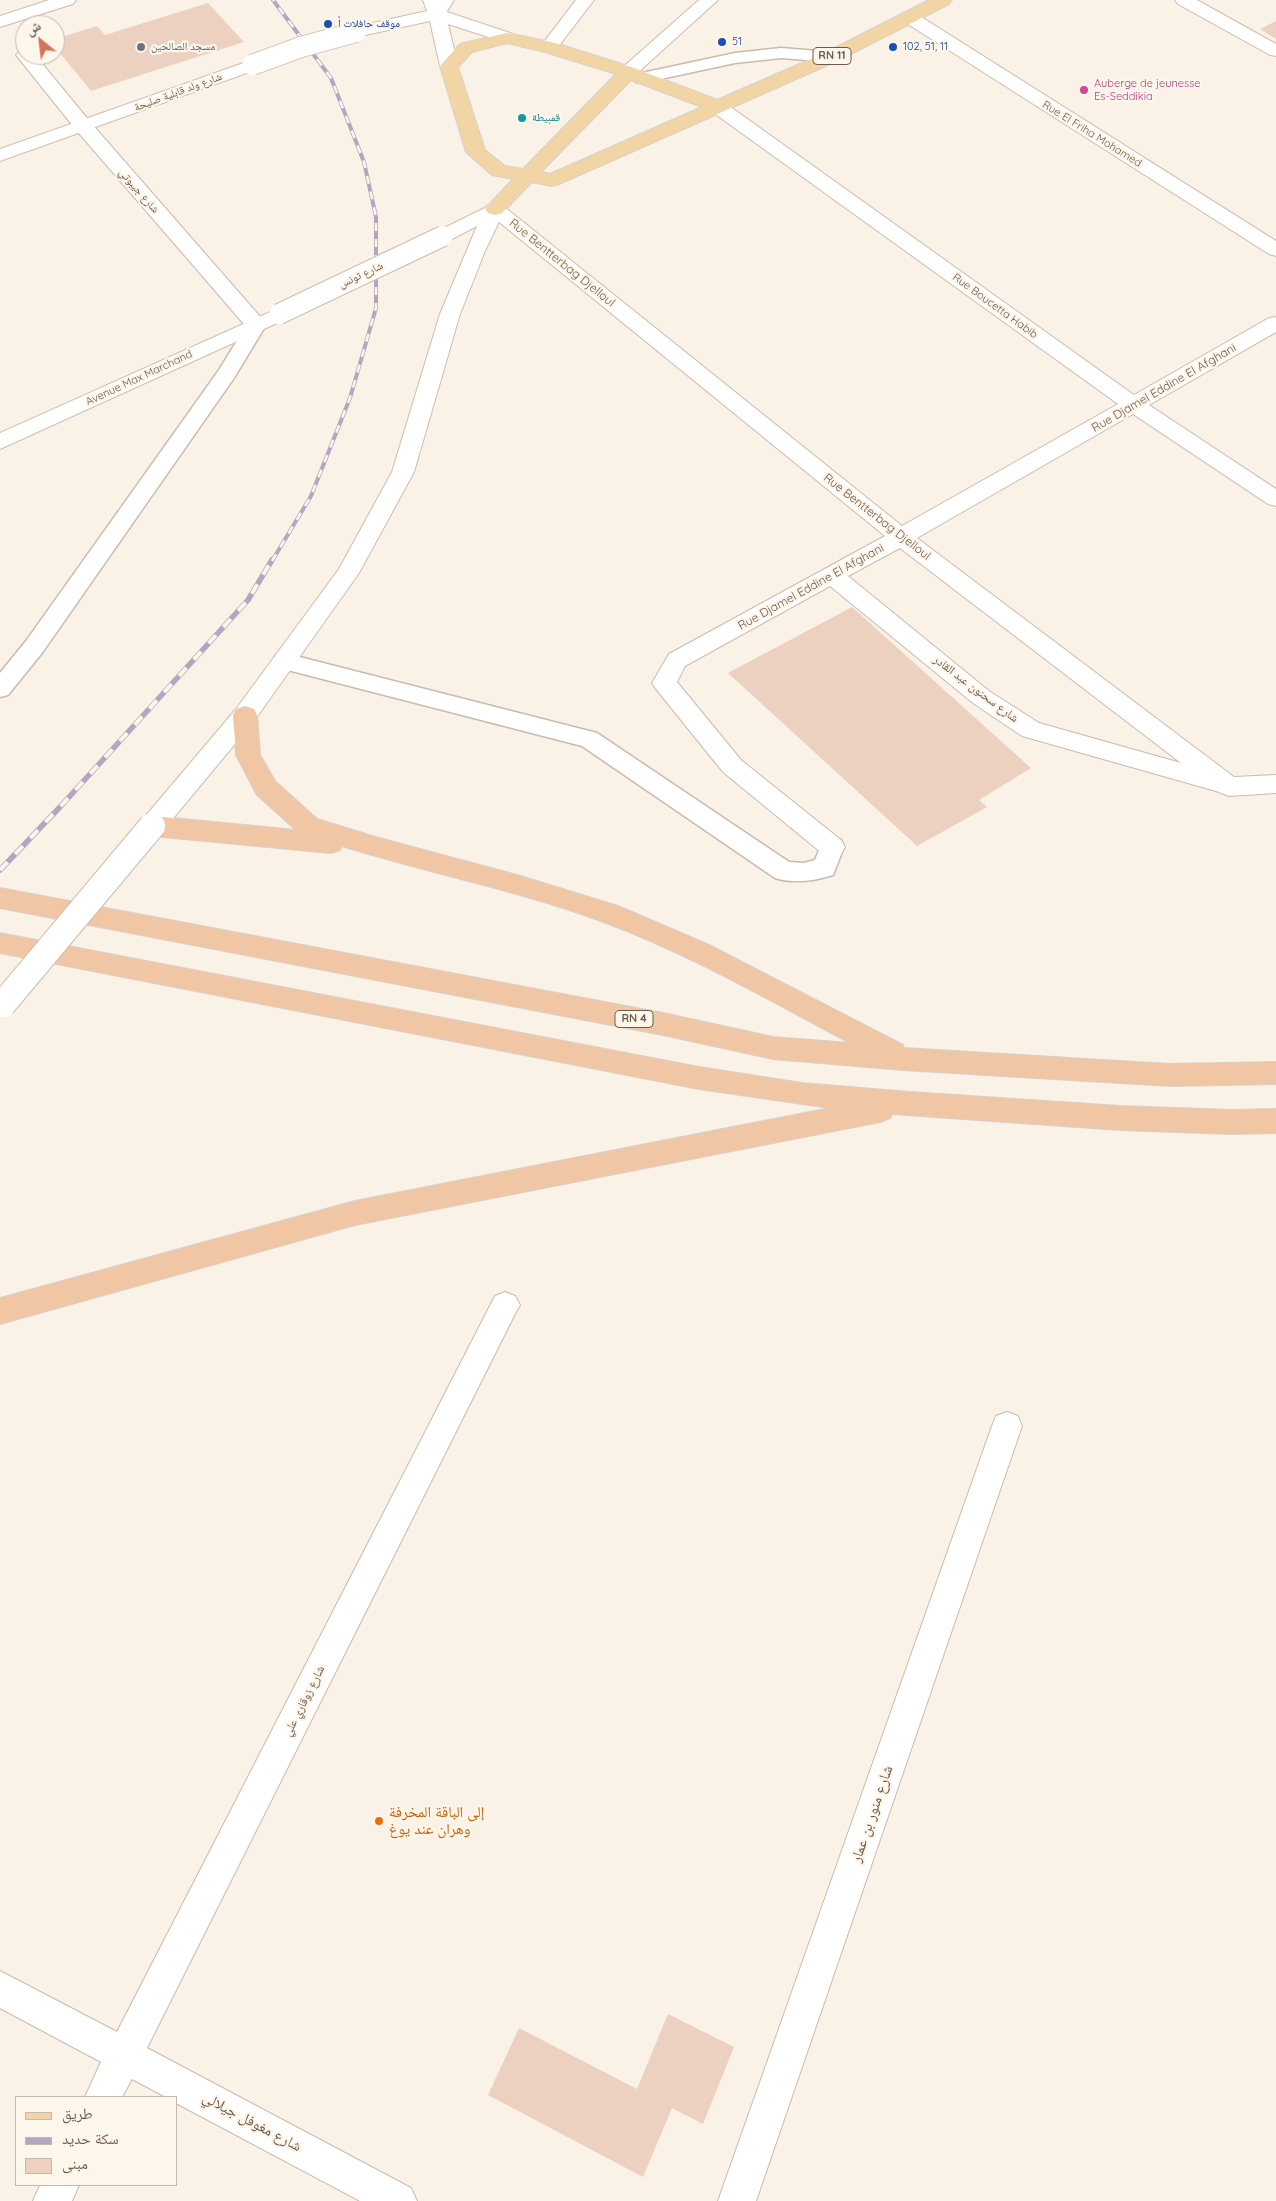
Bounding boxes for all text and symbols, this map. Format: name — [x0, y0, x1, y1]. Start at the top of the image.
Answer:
north arrow — [15, 15, 65, 65]
text: ش — [22, 16, 44, 39]
place label: موقف حافلات أ — [338, 17, 400, 31]
marker: موقف حافلات أ — [322, 18, 334, 30]
place label: 51 — [732, 35, 742, 49]
marker: 51 — [716, 36, 728, 48]
place label: مسجد الصالحين — [151, 40, 215, 54]
place label: 102, 51, 11 — [903, 40, 948, 54]
marker: مسجد الصالحين — [135, 41, 147, 53]
marker: 102, 51, 11 — [887, 41, 899, 53]
road number: RN 11 — [813, 48, 851, 64]
street label: شارع ولد قابلية صليحة — [132, 70, 224, 114]
place label: Auberge de jeunesse Es-Seddikia — [1094, 77, 1201, 103]
marker: Auberge de jeunesse Es-Seddikia — [1078, 84, 1090, 96]
street label: Rue El Friha Mohamed — [1040, 98, 1144, 170]
place label: قمبيطة — [532, 111, 560, 125]
marker: قمبيطة — [516, 112, 528, 124]
street label: شارع جيبوتي — [116, 166, 162, 216]
street label: Rue Bentterbag Djelloul — [506, 216, 618, 310]
street label: شارع تونس — [337, 259, 385, 291]
street label: Rue Boucetta Habib — [950, 271, 1040, 341]
street label: Rue Djamel Eddine El Afghani — [1089, 341, 1239, 435]
street label: Avenue Max Marchand — [84, 347, 194, 409]
street label: Rue Bentterbag Djelloul — [821, 471, 933, 563]
street label: Rue Djamel Eddine El Afghani — [736, 541, 886, 633]
street label: شارع سحنون عبد القادر — [931, 652, 1021, 726]
road number: RN 4 — [615, 1011, 653, 1028]
street label: شارع زوقاري علي — [280, 1663, 328, 1739]
street label: شارع منور بن عمار — [847, 1763, 897, 1865]
place label: إلى الباقة المخرفة وهران عند يوغ — [389, 1803, 484, 1838]
marker: إلى الباقة المخرفة وهران عند يوغ — [373, 1815, 385, 1827]
street label: شارع مغوفل جيلالي — [199, 2088, 305, 2156]
legend — [15, 2096, 178, 2186]
text: طريق — [62, 2104, 93, 2123]
text: سكة حديد — [62, 2129, 119, 2148]
text: مبنى — [62, 2154, 88, 2173]

